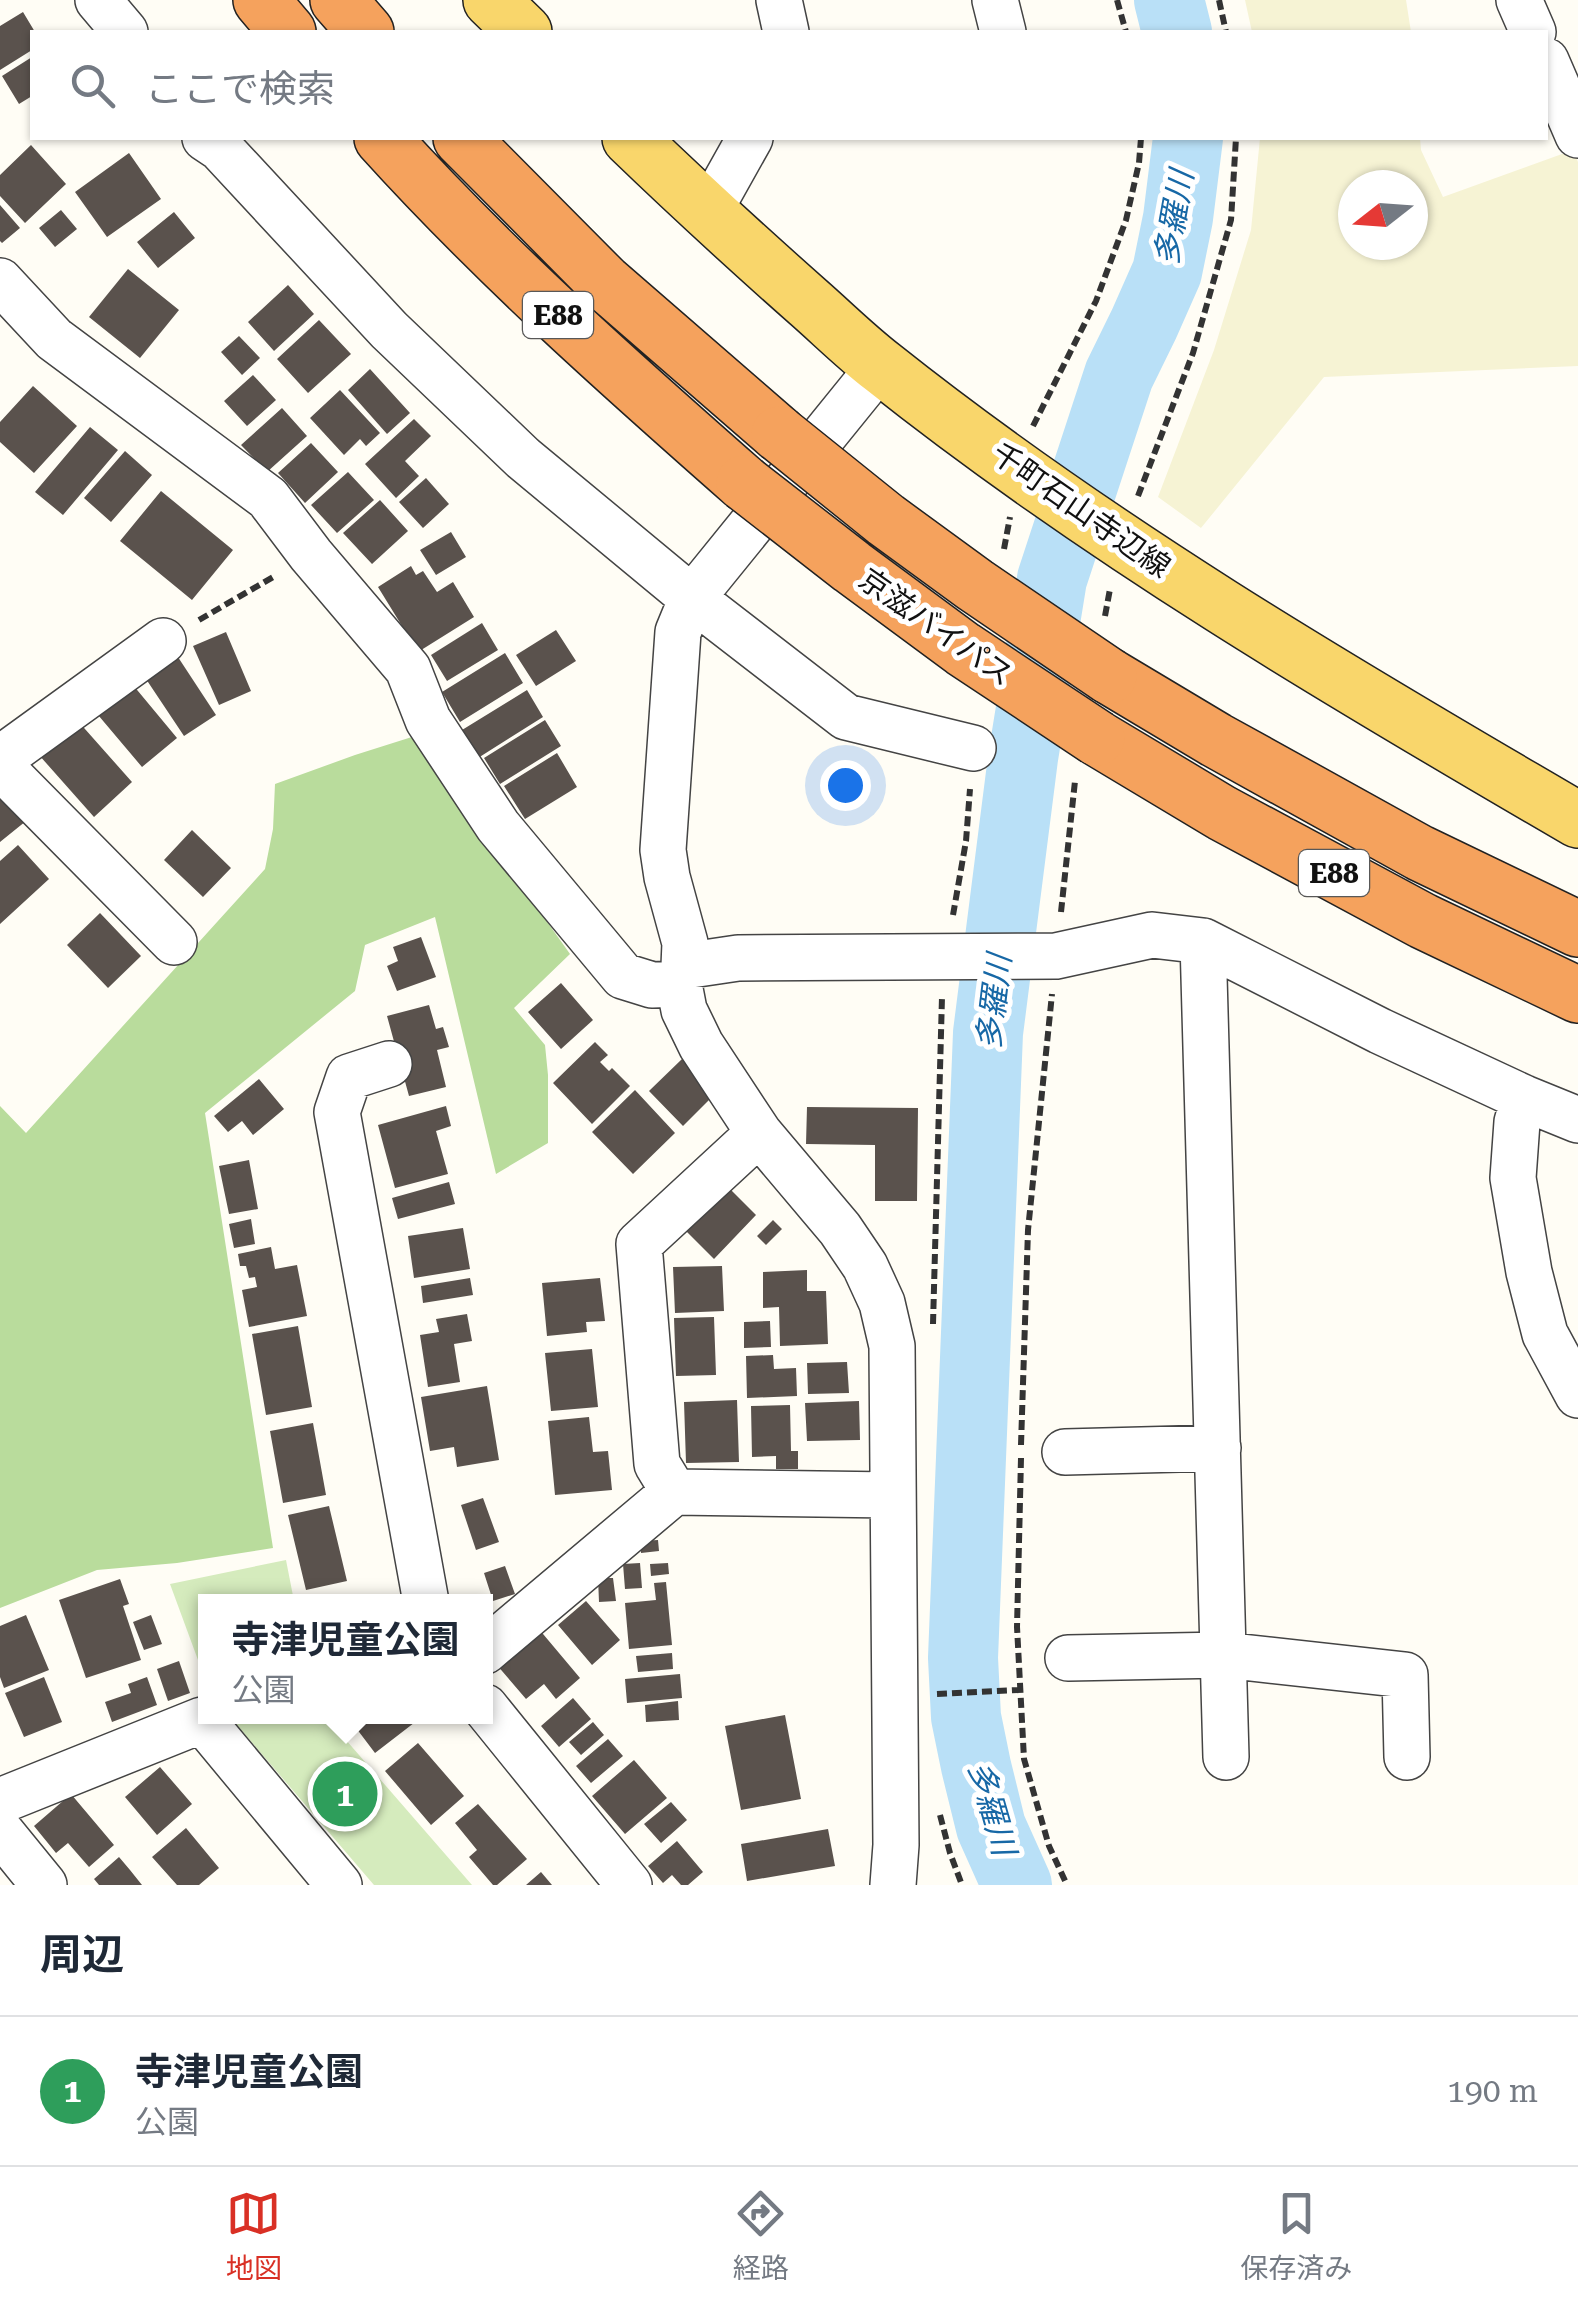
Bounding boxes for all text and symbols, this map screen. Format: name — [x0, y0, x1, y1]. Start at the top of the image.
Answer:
search box — [30, 30, 1548, 140]
icon: search — [65, 58, 120, 113]
text: ここで検索 — [145, 67, 335, 111]
water label: 多羅川 — [1147, 164, 1202, 269]
north arrow — [1338, 170, 1428, 260]
road number: E88 — [523, 292, 593, 338]
street label: 千町石山寺辺線 — [985, 435, 1177, 585]
street label: 京滋バイパス — [852, 561, 1020, 693]
your location — [820, 760, 871, 811]
road number: E88 — [1299, 850, 1369, 896]
water label: 多羅川 — [969, 949, 1019, 1052]
popup — [198, 1594, 493, 1724]
text: 寺津児童公園 — [231, 1618, 460, 1662]
text: 公園 — [231, 1671, 296, 1709]
pin: 1 — [312, 1756, 378, 1832]
water label: 多羅川 — [961, 1757, 1024, 1862]
text: 周辺 — [40, 1930, 124, 1979]
text: 寺津児童公園 — [135, 2050, 363, 2094]
text: 1 — [64, 2072, 81, 2110]
text: 190 m — [1447, 2072, 1538, 2110]
text: 公園 — [135, 2103, 199, 2141]
tab: 地図 — [226, 2186, 282, 2286]
tab: 経路 — [733, 2186, 789, 2286]
tab: 保存済み — [1240, 2186, 1352, 2286]

